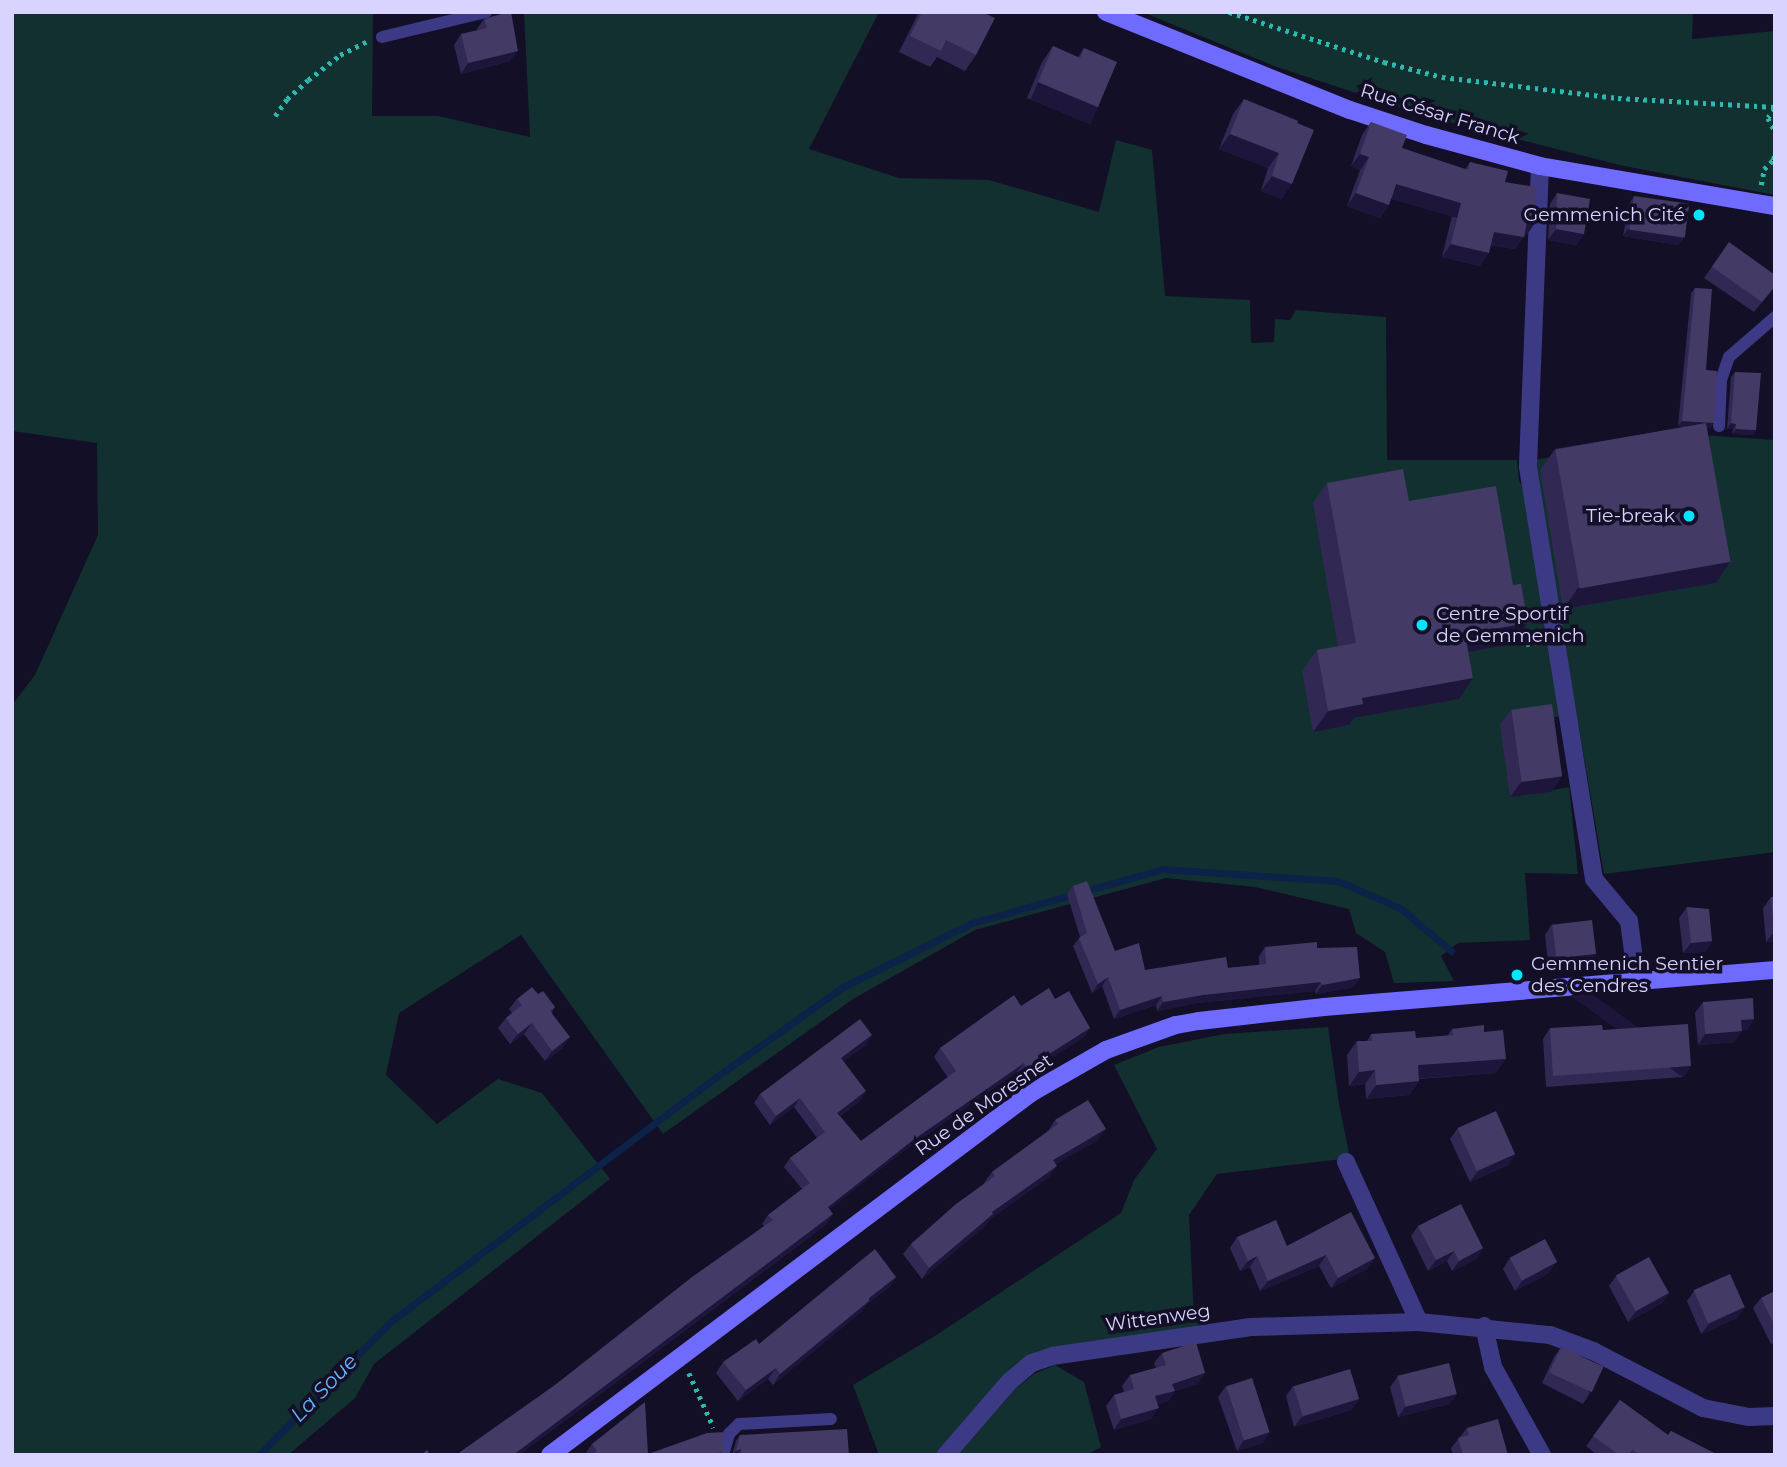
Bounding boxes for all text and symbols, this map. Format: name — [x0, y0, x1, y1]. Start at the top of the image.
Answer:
street label: Rue César Franck — [1358, 79, 1522, 149]
place label: Gemmenich Cité — [1523, 204, 1685, 226]
marker: Gemmenich Cité — [1691, 207, 1707, 223]
place label: Tie-break — [1586, 505, 1675, 527]
marker: Tie-break — [1681, 508, 1697, 524]
place label: Centre Sportif de Gemmenich — [1436, 603, 1585, 647]
marker: Centre Sportif de Gemmenich — [1414, 617, 1430, 633]
place label: Gemmenich Sentier des Cendres — [1531, 953, 1723, 997]
marker: Gemmenich Sentier des Cendres — [1509, 967, 1525, 983]
street label: Rue de Moresnet — [911, 1049, 1057, 1161]
street label: Wittenweg — [1104, 1299, 1212, 1337]
water label: La Soue — [285, 1349, 363, 1427]

